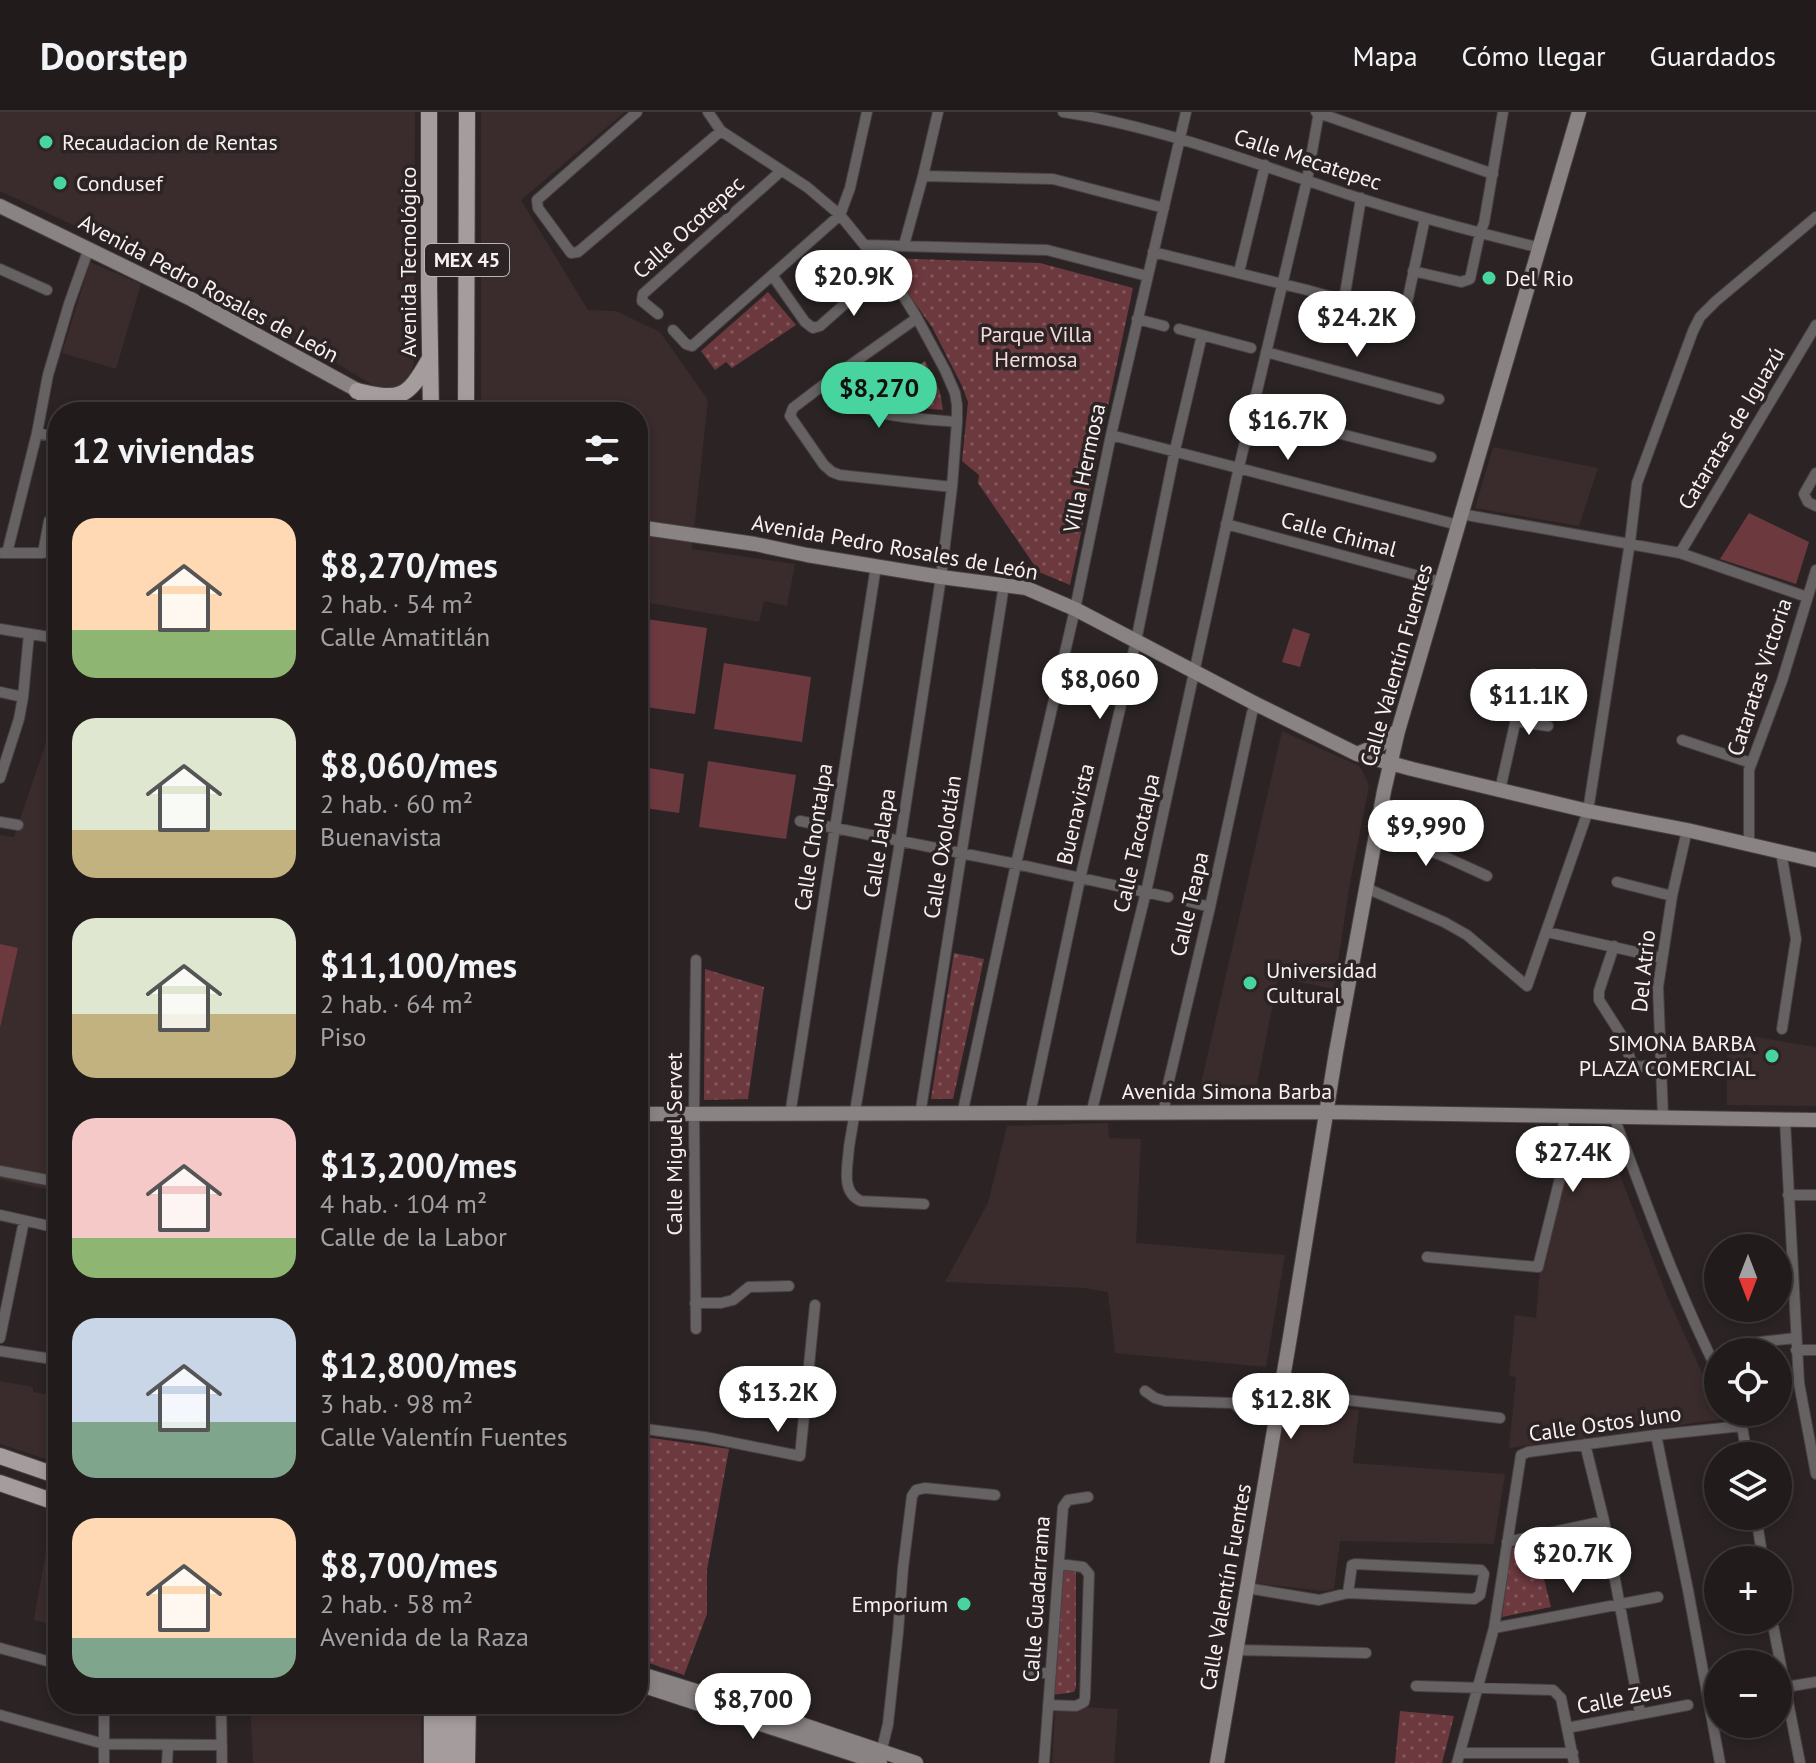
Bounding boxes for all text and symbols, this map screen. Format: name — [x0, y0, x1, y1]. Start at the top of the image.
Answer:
text: Doorstep — [40, 31, 188, 80]
text: Mapa — [1353, 37, 1418, 74]
text: Cómo llegar — [1462, 37, 1606, 74]
text: Guardados — [1650, 37, 1776, 74]
street label: Calle Mecatepec — [1231, 122, 1385, 196]
place label: Recaudacion de Rentas — [62, 128, 278, 156]
marker: Recaudacion de Rentas — [37, 133, 55, 151]
street label: Avenida Tecnológico — [394, 167, 422, 357]
place label: Condusef — [76, 169, 164, 197]
street label: Calle Ocotepec — [626, 170, 750, 284]
marker: Condusef — [51, 174, 69, 192]
street label: Avenida Pedro Rosales de León — [74, 207, 344, 369]
road number: MEX 45 — [425, 244, 509, 276]
pin: $20.9K — [789, 250, 919, 318]
text: $20.9K — [813, 259, 895, 292]
place label: Del Rio — [1505, 264, 1574, 292]
marker: Del Rio — [1480, 269, 1498, 287]
pin: $24.2K — [1292, 291, 1422, 359]
text: $24.2K — [1316, 300, 1398, 333]
park label: Parque Villa Hermosa — [980, 320, 1092, 373]
street label: Cataratas de Iguazú — [1671, 342, 1791, 514]
pin: $8,270 — [814, 362, 944, 430]
text: $8,270 — [839, 371, 919, 404]
pin: $16.7K — [1223, 394, 1353, 462]
street label: Villa Hermosa — [1056, 401, 1111, 536]
text: $16.7K — [1247, 403, 1329, 436]
text: 12 viviendas — [72, 428, 255, 472]
icon: filters — [580, 428, 624, 472]
street label: Calle Chimal — [1278, 505, 1400, 563]
street label: Avenida Pedro Rosales de León — [750, 508, 1040, 586]
text: $8,270/mes — [320, 543, 498, 587]
icon: home — [136, 550, 232, 646]
street label: Calle Valentín Fuentes — [1354, 560, 1438, 770]
text: 2 hab. · 54 m² — [320, 587, 473, 620]
street label: Cataratas Victoria — [1720, 595, 1798, 759]
text: Calle Amatitlán — [320, 620, 490, 653]
pin: $8,060 — [1035, 653, 1165, 721]
text: $8,060 — [1060, 662, 1140, 695]
pin: $11.1K — [1464, 669, 1594, 737]
text: $11.1K — [1488, 678, 1570, 711]
text: $8,060/mes — [320, 743, 498, 787]
icon: home — [136, 750, 232, 846]
street label: Calle Chontalpa — [788, 761, 838, 913]
street label: Buenavista — [1050, 761, 1100, 867]
street label: Calle Tacotalpa — [1106, 771, 1166, 915]
street label: Calle Oxolotlán — [917, 773, 967, 921]
street label: Calle Jalapa — [857, 786, 901, 900]
text: 2 hab. · 60 m² — [320, 787, 473, 820]
pin: $9,990 — [1361, 800, 1491, 868]
text: $9,990 — [1386, 809, 1466, 842]
text: Buenavista — [320, 820, 442, 853]
street label: Calle Teapa — [1163, 849, 1215, 959]
street label: Del Atrio — [1625, 929, 1661, 1013]
text: $11,100/mes — [320, 943, 517, 987]
icon: home — [136, 950, 232, 1046]
place label: Universidad Cultural — [1266, 956, 1377, 1009]
marker: Universidad Cultural — [1241, 974, 1259, 992]
text: 2 hab. · 64 m² — [320, 987, 473, 1020]
text: Piso — [320, 1020, 366, 1053]
place label: SIMONA BARBA PLAZA COMERCIAL — [1579, 1029, 1756, 1082]
marker: SIMONA BARBA PLAZA COMERCIAL — [1763, 1047, 1781, 1065]
street label: Calle Miguel Servet — [660, 1052, 688, 1235]
street label: Avenida Simona Barba — [1122, 1077, 1332, 1105]
pin: $27.4K — [1508, 1126, 1638, 1194]
text: $27.4K — [1534, 1135, 1612, 1168]
text: $13,200/mes — [320, 1143, 517, 1187]
icon: home — [136, 1150, 232, 1246]
text: 4 hab. · 104 m² — [320, 1187, 487, 1220]
text: Calle de la Labor — [320, 1220, 507, 1253]
north arrow — [1704, 1234, 1792, 1322]
map controls — [1704, 1234, 1792, 1738]
button: locate — [1704, 1338, 1792, 1426]
text: $12,800/mes — [320, 1343, 517, 1387]
icon: home — [136, 1350, 232, 1446]
pin: $13.2K — [713, 1366, 843, 1434]
pin: $12.8K — [1226, 1373, 1356, 1441]
text: $13.2K — [737, 1375, 819, 1408]
text: $12.8K — [1250, 1382, 1332, 1415]
text: 3 hab. · 98 m² — [320, 1387, 473, 1420]
street label: Calle Ostos Juno — [1527, 1398, 1683, 1448]
text: Calle Valentín Fuentes — [320, 1420, 568, 1453]
button: layers — [1704, 1442, 1792, 1530]
street label: Calle Valentín Fuentes — [1193, 1481, 1257, 1693]
street label: Calle Guadarrama — [1016, 1515, 1056, 1683]
pin: $20.7K — [1508, 1527, 1638, 1595]
text: $20.7K — [1532, 1536, 1614, 1569]
text: $8,700/mes — [320, 1543, 498, 1587]
button: + — [1704, 1546, 1792, 1634]
icon: home — [136, 1550, 232, 1646]
text: 2 hab. · 58 m² — [320, 1587, 473, 1620]
place label: Emporium — [852, 1590, 948, 1618]
marker: Emporium — [955, 1595, 973, 1613]
text: Avenida de la Raza — [320, 1620, 529, 1653]
button: − — [1704, 1650, 1792, 1738]
pin: $8,700 — [688, 1673, 818, 1741]
street label: Calle Zeus — [1574, 1674, 1674, 1720]
text: $8,700 — [713, 1682, 793, 1715]

